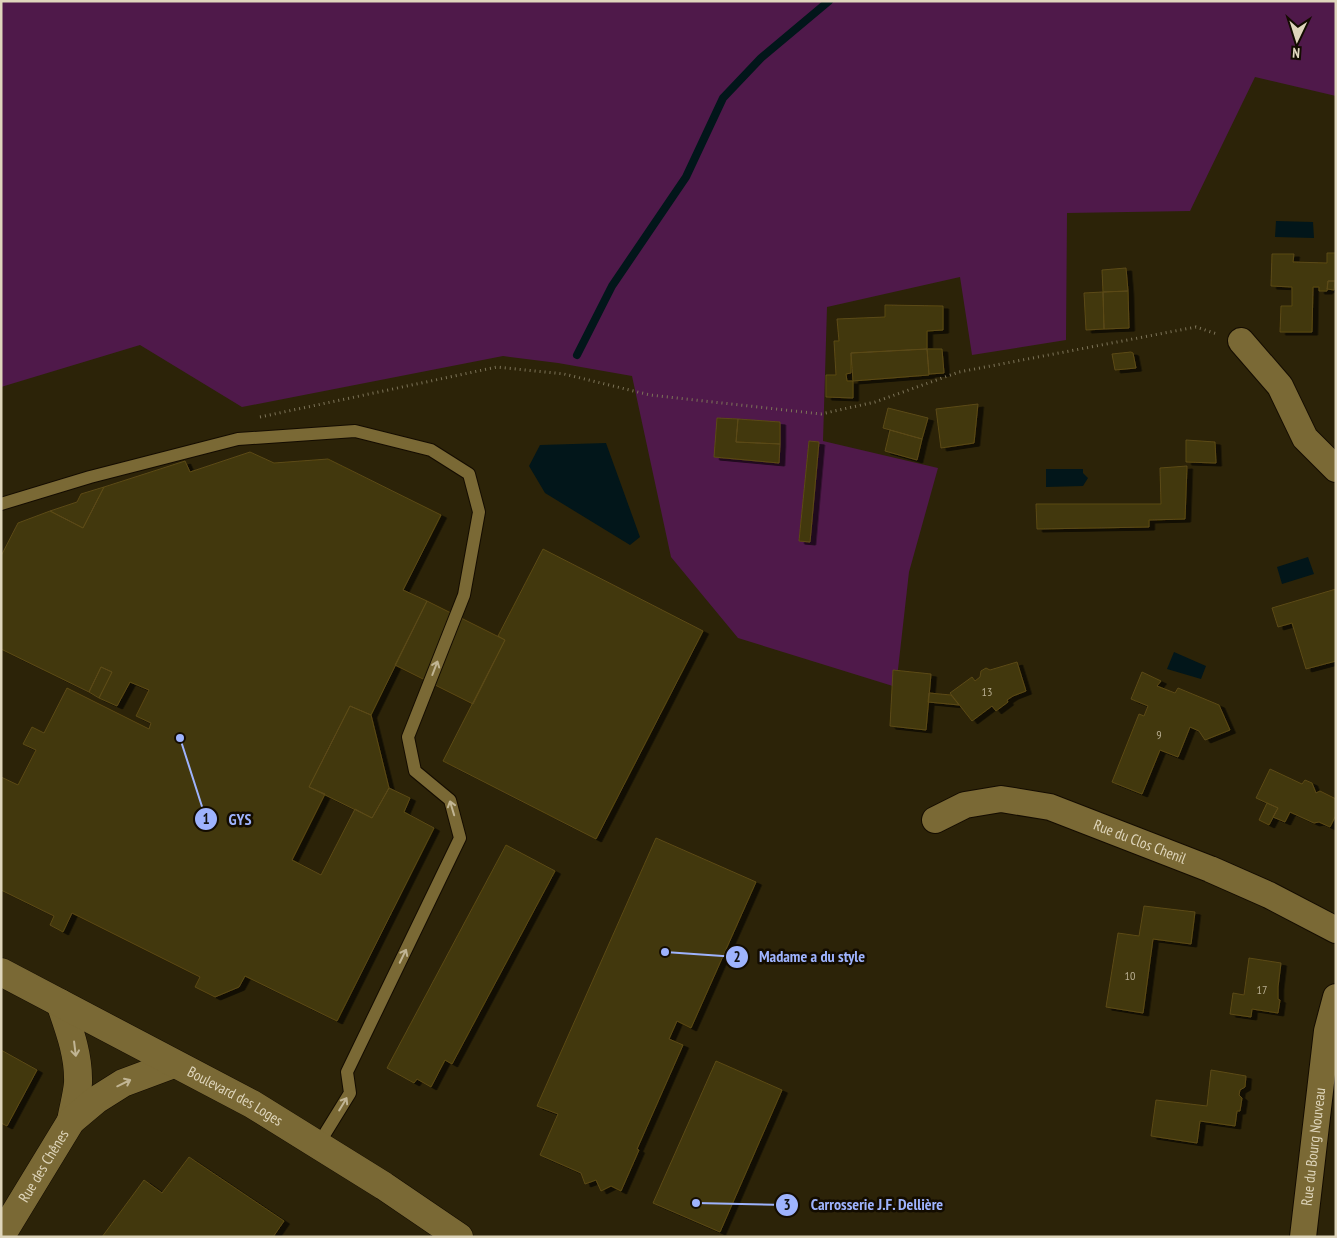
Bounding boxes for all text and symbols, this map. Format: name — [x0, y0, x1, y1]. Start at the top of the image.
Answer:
north arrow — [1272, 15, 1322, 65]
text: N — [1292, 44, 1300, 62]
one-way arrow — [431, 661, 440, 676]
house number: 13 — [982, 684, 992, 699]
house number: 9 — [1156, 727, 1162, 742]
one-way arrow — [446, 800, 456, 816]
callout: GYS — [194, 804, 262, 835]
text: 1 — [202, 809, 210, 828]
text: GYS — [229, 809, 251, 829]
street label: Rue du Clos Chenil — [1091, 815, 1189, 868]
callout: Madame a du style — [724, 941, 875, 972]
text: Madame a du style — [759, 946, 865, 966]
text: 2 — [733, 947, 741, 966]
one-way arrow — [399, 949, 408, 964]
house number: 10 — [1125, 968, 1135, 983]
house number: 17 — [1257, 982, 1267, 997]
one-way arrow — [70, 1041, 80, 1057]
street label: Boulevard des Loges — [184, 1062, 286, 1130]
one-way arrow — [117, 1078, 132, 1088]
street label: Rue du Bourg Nouveau — [1297, 1086, 1329, 1207]
one-way arrow — [339, 1097, 349, 1111]
street label: Rue des Chênes — [14, 1126, 73, 1206]
callout: Carrosserie J.F. Dellière — [775, 1189, 953, 1220]
text: Carrosserie J.F. Dellière — [811, 1194, 943, 1214]
text: 3 — [783, 1195, 791, 1214]

